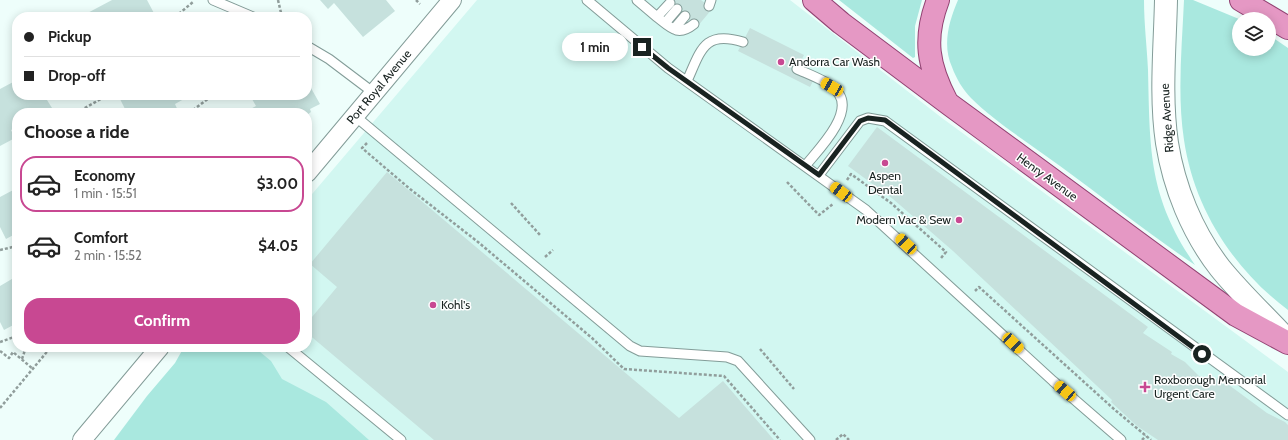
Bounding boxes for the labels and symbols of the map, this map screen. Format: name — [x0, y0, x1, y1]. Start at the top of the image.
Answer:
callout: 1 min — [562, 33, 628, 61]
route end — [633, 38, 651, 56]
street label: Port Royal Avenue — [343, 46, 414, 127]
place label: Andorra Car Wash — [789, 54, 880, 69]
marker: Andorra Car Wash — [776, 57, 786, 67]
car — [819, 76, 845, 98]
street label: Ridge Avenue — [1157, 83, 1176, 153]
street label: Henry Avenue — [1014, 149, 1081, 204]
marker: Aspen Dental — [880, 158, 890, 168]
place label: Aspen Dental — [868, 168, 902, 197]
car — [828, 180, 854, 204]
place label: Modern Vac & Sew — [856, 212, 951, 227]
marker: Modern Vac & Sew — [954, 215, 964, 225]
car — [893, 231, 919, 257]
place label: Kohl's — [441, 297, 470, 312]
marker: Kohl's — [428, 300, 438, 310]
car — [1000, 330, 1026, 356]
route start — [1193, 345, 1211, 363]
place label: Roxborough Memorial Urgent Care — [1154, 372, 1266, 401]
car — [1052, 379, 1078, 403]
marker: Roxborough Memorial Urgent Care — [1139, 381, 1151, 393]

